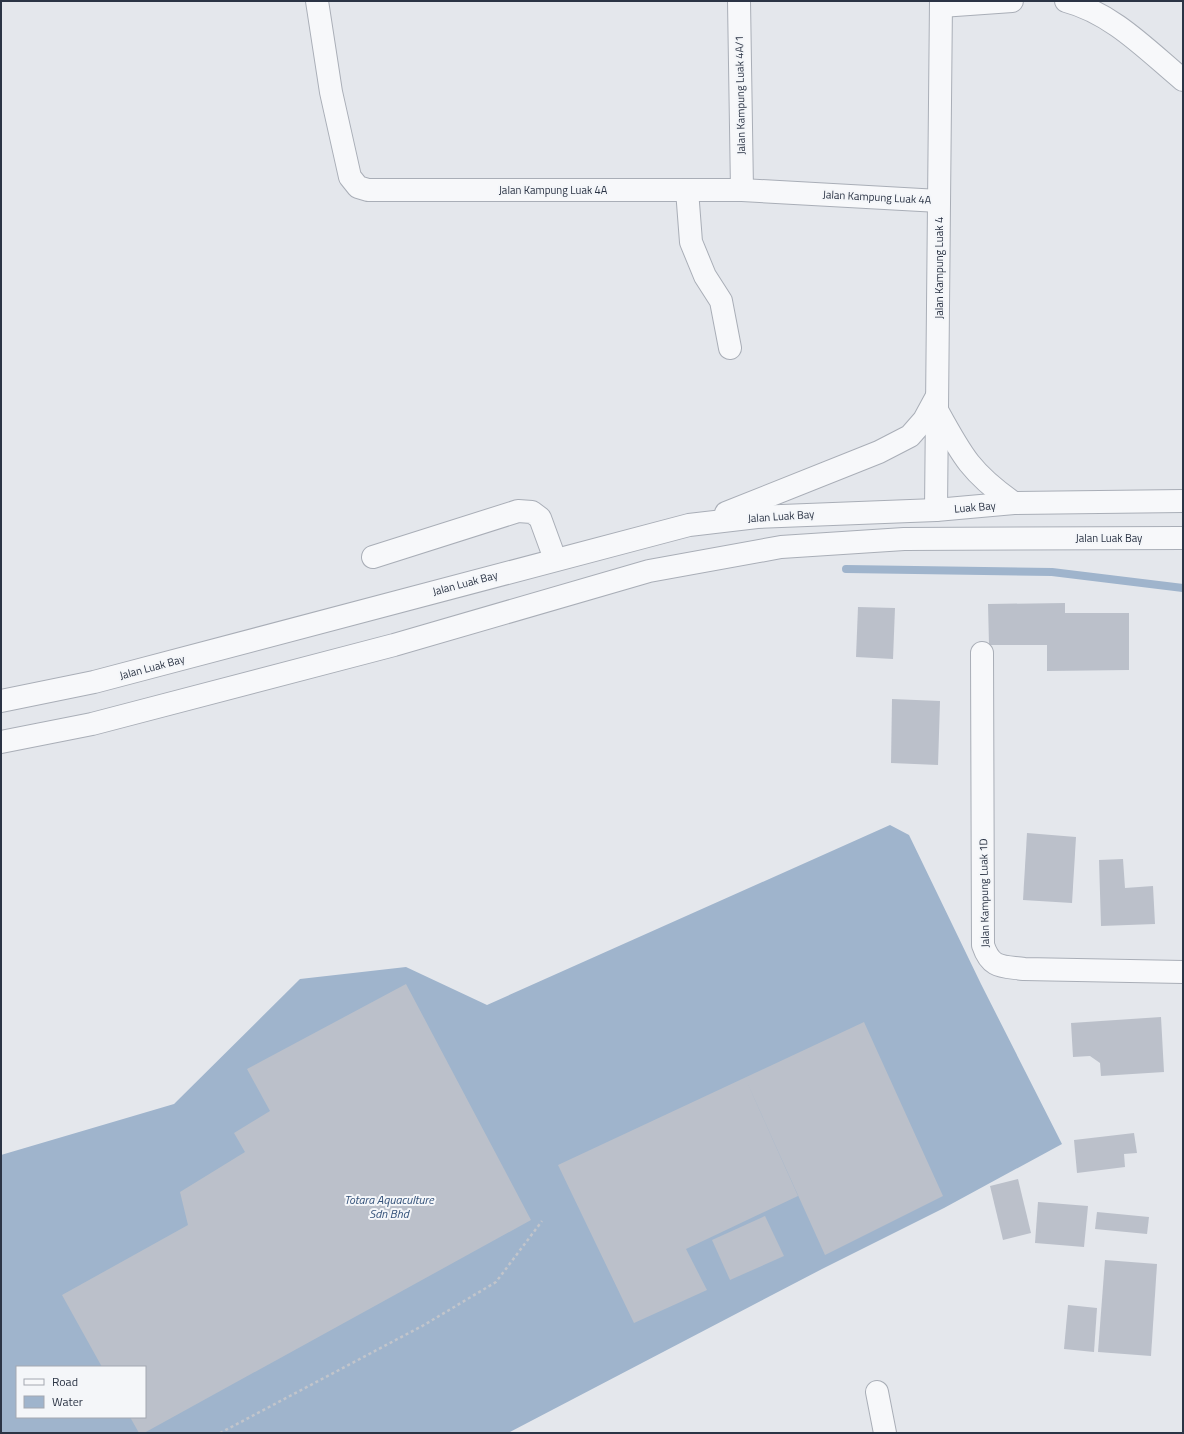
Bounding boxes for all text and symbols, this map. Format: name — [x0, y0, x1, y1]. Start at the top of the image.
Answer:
street label: Jalan Kampung Luak 4A/1 — [731, 35, 749, 155]
street label: Jalan Kampung Luak 4A — [499, 182, 608, 198]
street label: Jalan Kampung Luak 4A — [822, 186, 932, 208]
street label: Jalan Kampung Luak 4 — [931, 217, 947, 319]
street label: Luak Bay — [953, 497, 997, 517]
street label: Jalan Luak Bay — [747, 506, 816, 526]
street label: Jalan Luak Bay — [1076, 530, 1143, 546]
street label: Jalan Luak Bay — [431, 566, 500, 599]
street label: Jalan Luak Bay — [118, 650, 187, 683]
street label: Jalan Kampung Luak 1D — [975, 838, 993, 948]
water label: Totara Aquaculture Sdn Bhd — [344, 1190, 435, 1223]
legend — [16, 1366, 146, 1418]
text: Road — [52, 1372, 78, 1391]
text: Water — [52, 1392, 83, 1411]

